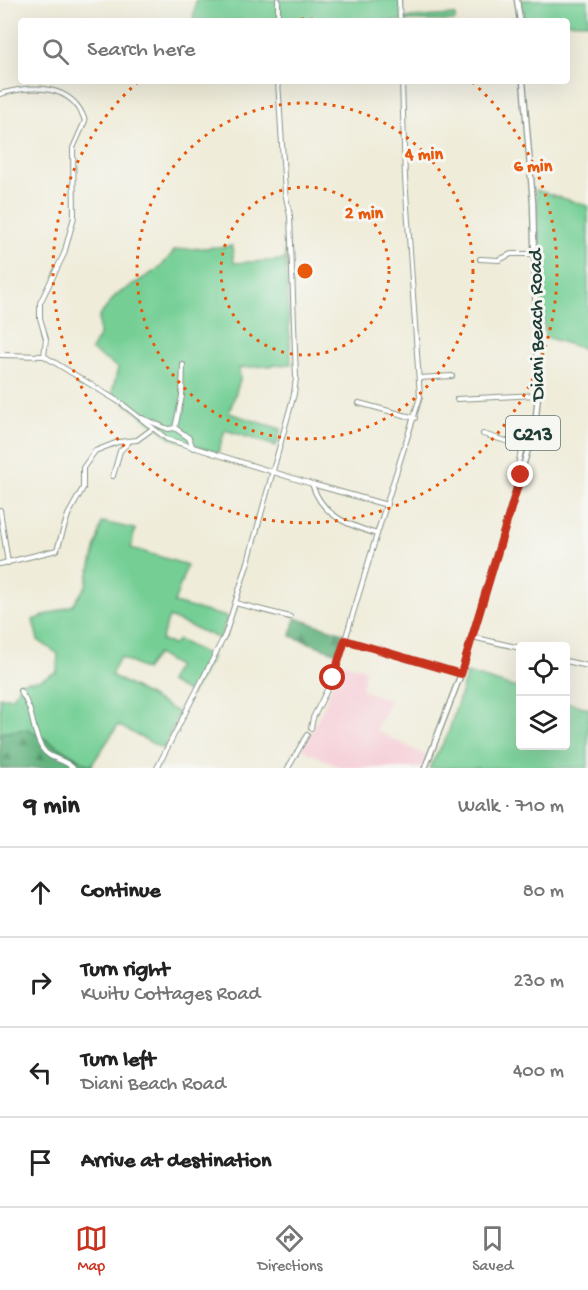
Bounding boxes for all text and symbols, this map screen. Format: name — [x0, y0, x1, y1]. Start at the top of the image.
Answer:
search box — [18, 18, 570, 84]
icon: search — [39, 35, 72, 68]
text: Search here — [87, 38, 195, 64]
text: 4 min — [404, 145, 443, 166]
text: 6 min — [514, 157, 553, 178]
text: 2 min — [345, 204, 384, 225]
street label: Diani Beach Road — [525, 247, 552, 403]
centre of rings — [295, 261, 315, 281]
road number: C213 — [506, 416, 560, 450]
route end — [507, 461, 533, 487]
map controls — [516, 642, 570, 750]
button: locate — [516, 642, 570, 696]
route start — [319, 664, 345, 690]
button: layers — [516, 696, 570, 750]
text: 9 min — [24, 792, 80, 823]
text: Walk · 710 m — [458, 796, 564, 819]
icon: ahead — [24, 876, 57, 909]
text: Continue — [81, 879, 161, 905]
text: 80 m — [523, 881, 564, 904]
text: Turn right — [81, 958, 169, 984]
icon: right — [24, 966, 57, 999]
text: 230 m — [514, 971, 564, 994]
text: Kwitu Cottages Road — [81, 984, 260, 1007]
text: Turn left — [81, 1048, 155, 1074]
icon: left — [24, 1056, 57, 1089]
text: 400 m — [513, 1061, 564, 1084]
text: Diani Beach Road — [81, 1074, 226, 1097]
icon: arrive — [24, 1146, 57, 1179]
text: Arrive at destination — [81, 1149, 271, 1175]
tab: Map — [75, 1222, 108, 1277]
tab: Directions — [257, 1222, 323, 1277]
tab: Saved — [472, 1222, 513, 1277]

